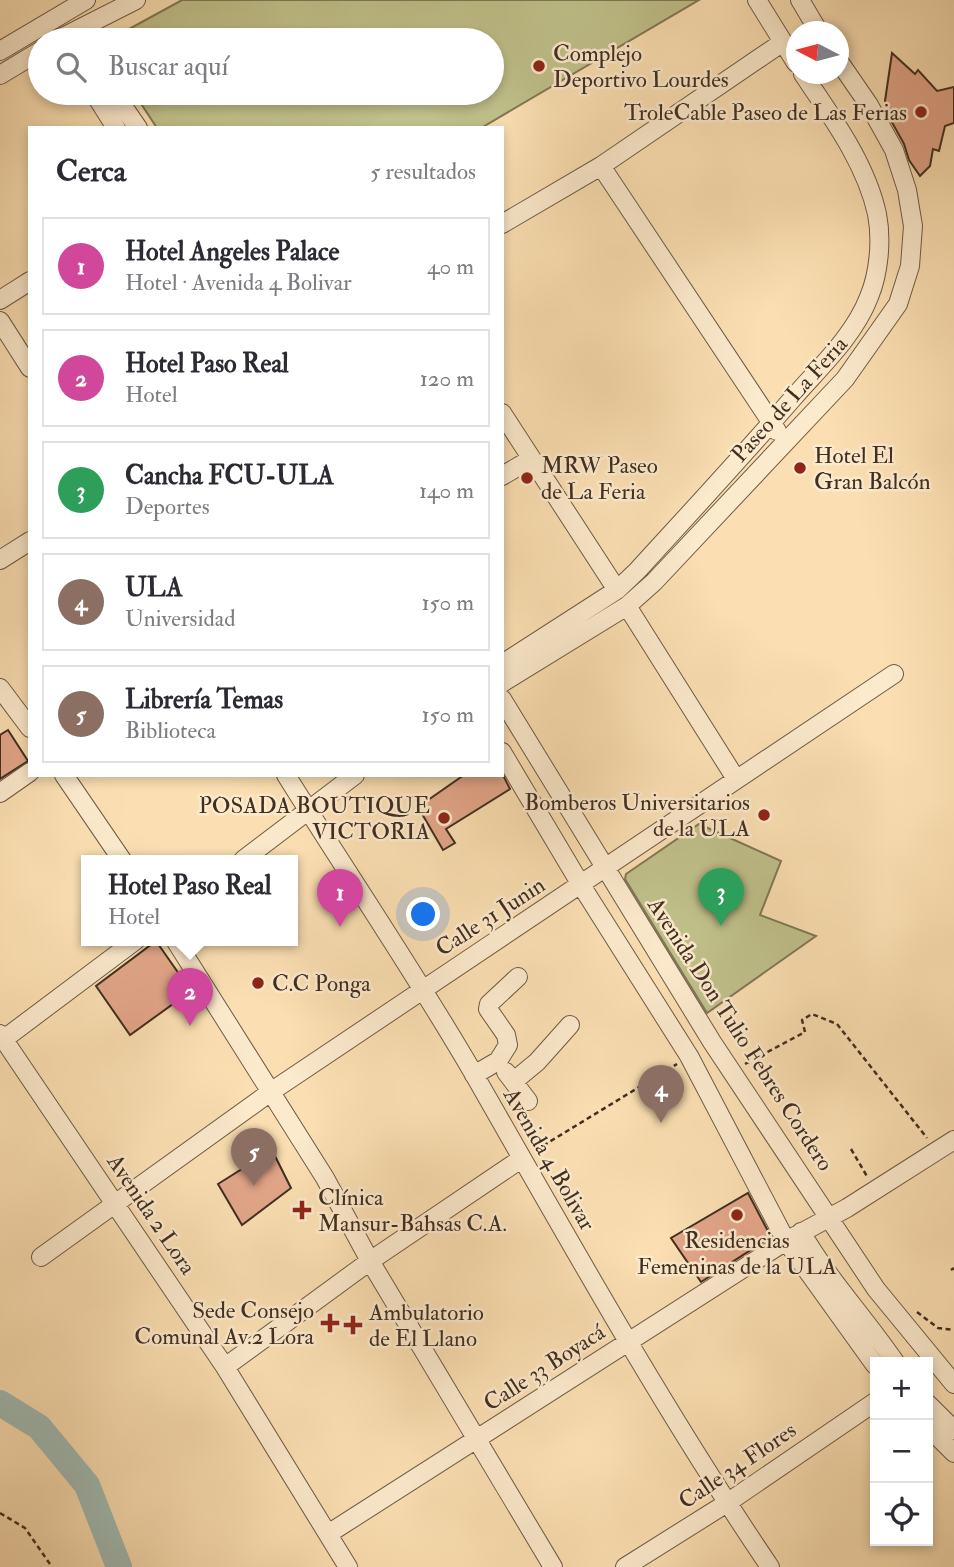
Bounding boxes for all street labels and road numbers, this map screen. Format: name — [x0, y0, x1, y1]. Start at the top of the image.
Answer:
street label: Paseo de La Feria — [725, 330, 854, 469]
street label: Calle 31 Junin — [430, 870, 551, 963]
street label: Avenida Don Tulio Febres Cordero — [641, 891, 840, 1176]
street label: Avenida 4 Bolivar — [497, 1082, 602, 1236]
street label: Avenida 2 Lora — [100, 1148, 203, 1281]
street label: Calle 33 Boyacá — [478, 1317, 611, 1417]
street label: Calle 34 Flores — [673, 1415, 802, 1515]

